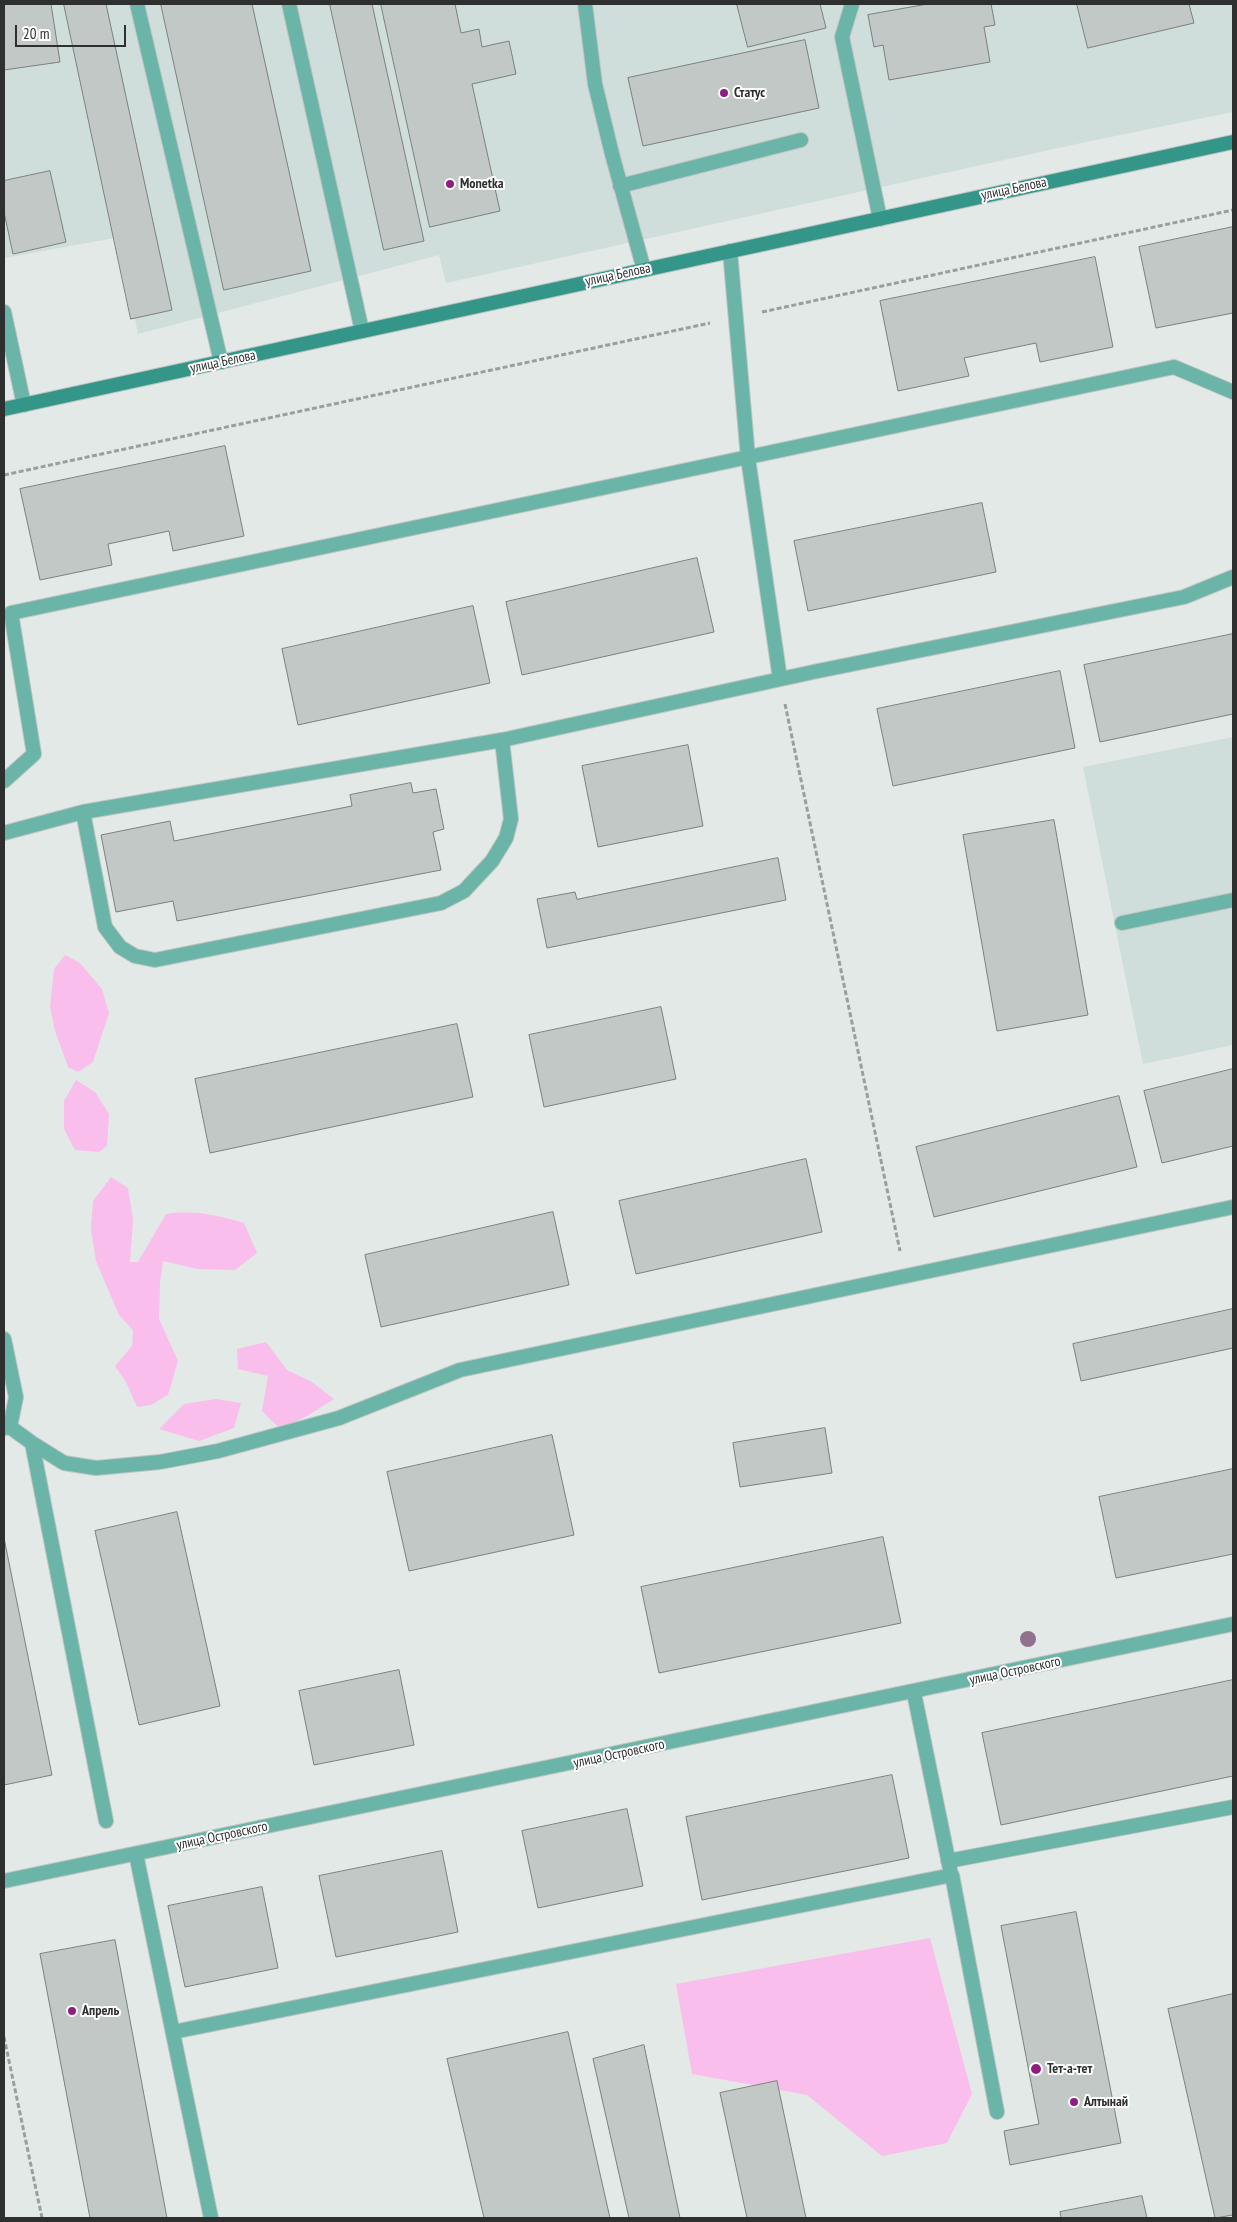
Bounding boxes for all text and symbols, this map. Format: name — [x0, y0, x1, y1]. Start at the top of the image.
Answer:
scale bar — [18, 15, 129, 47]
text: 20 m — [23, 24, 49, 43]
place label: Статус — [734, 85, 765, 101]
marker: Статус — [718, 87, 730, 99]
street label: улица Белова — [980, 174, 1048, 204]
place label: Monetka — [460, 176, 503, 192]
marker: Monetka — [444, 178, 456, 190]
street label: улица Белова — [584, 260, 652, 290]
street label: улица Белова — [189, 347, 257, 377]
street label: улица Островского — [968, 1653, 1062, 1689]
street label: улица Островского — [572, 1736, 666, 1772]
street label: улица Островского — [175, 1818, 269, 1854]
place label: Апрель — [82, 2003, 119, 2019]
marker: Апрель — [66, 2005, 78, 2017]
place label: Тет-а-тет — [1047, 2061, 1092, 2077]
marker: Тет-а-тет — [1029, 2062, 1043, 2076]
place label: Алтынай — [1084, 2094, 1128, 2110]
marker: Алтынай — [1068, 2096, 1080, 2108]

